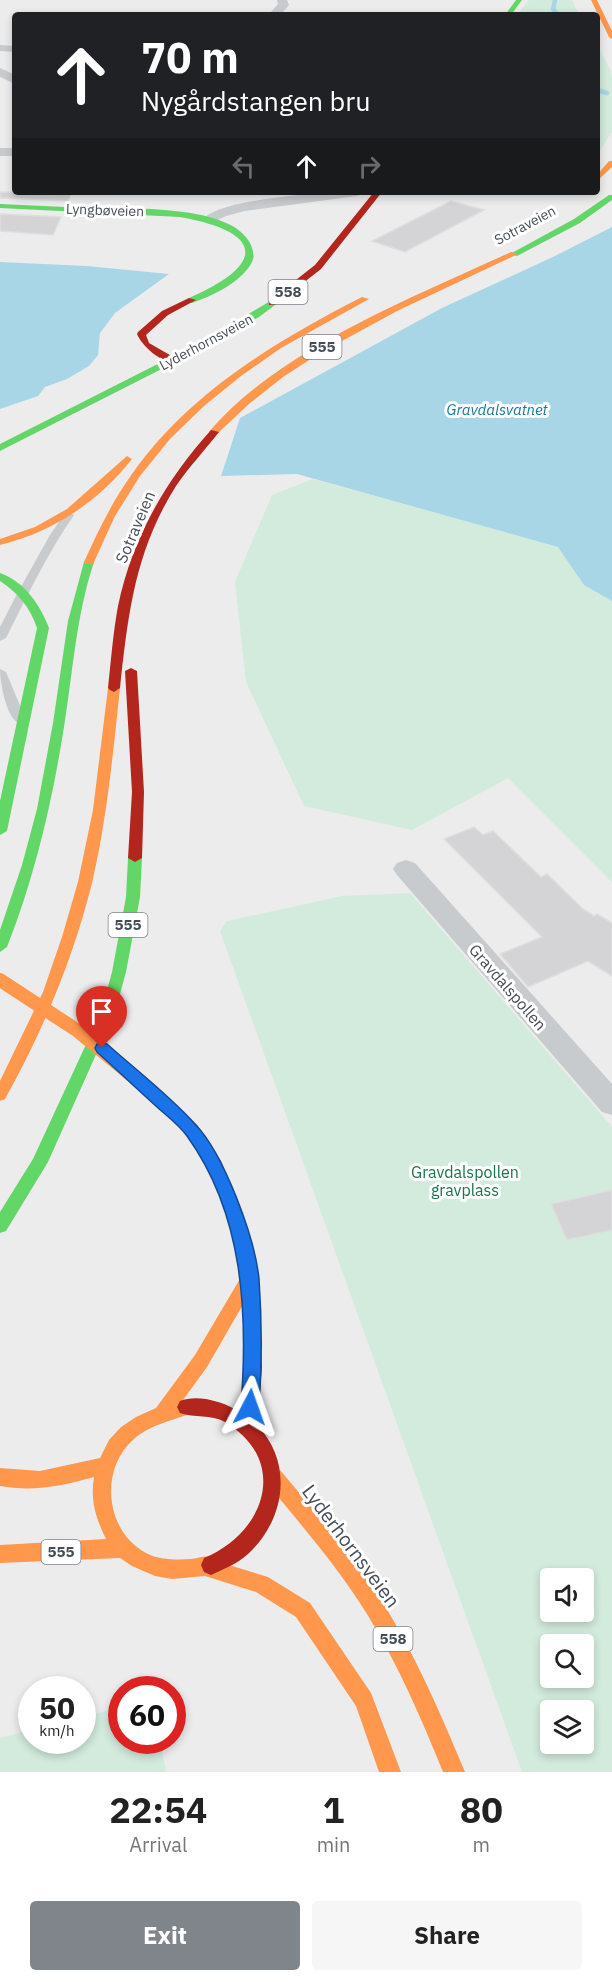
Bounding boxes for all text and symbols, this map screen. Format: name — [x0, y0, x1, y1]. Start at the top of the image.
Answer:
text: 70 m — [141, 30, 239, 85]
icon: ahead — [42, 36, 120, 114]
text: Nygårdstangen bru — [141, 83, 370, 118]
icon: left — [227, 150, 260, 183]
icon: ahead — [290, 150, 323, 183]
icon: right — [353, 150, 386, 183]
street label: Lyngbøveien — [66, 200, 144, 220]
street label: Sotraveien — [491, 201, 559, 249]
road number: 558 — [268, 280, 308, 304]
street label: Lyderhornsveien — [156, 310, 256, 374]
road number: 555 — [302, 335, 342, 359]
water label: Gravdalsvatnet — [447, 400, 549, 419]
street label: Sotraveien — [111, 488, 159, 566]
road number: 555 — [108, 913, 148, 937]
street label: Gravdalspollen — [465, 940, 551, 1034]
pin — [76, 986, 127, 1048]
icon: arrive — [85, 995, 118, 1028]
park label: Gravdalspollen gravplass — [411, 1162, 519, 1200]
position arrow — [218, 1375, 282, 1439]
street label: Lyderhornsveien — [296, 1479, 407, 1613]
road number: 555 — [42, 1540, 80, 1564]
map controls — [540, 1568, 594, 1754]
button: sound — [540, 1568, 594, 1622]
road number: 558 — [374, 1627, 412, 1651]
button: search — [540, 1634, 594, 1688]
speed limit sign: 60 — [108, 1676, 186, 1754]
text: 50 — [39, 1688, 75, 1727]
button: layers — [540, 1700, 594, 1754]
text: km/h — [39, 1721, 75, 1740]
text: 22:54 — [109, 1786, 207, 1833]
text: 1 — [323, 1786, 344, 1833]
text: 80 — [460, 1786, 503, 1833]
text: Arrival — [129, 1831, 187, 1858]
text: min — [317, 1831, 350, 1858]
text: m — [472, 1831, 490, 1858]
button: Exit — [30, 1901, 300, 1970]
button: Share — [312, 1901, 582, 1970]

